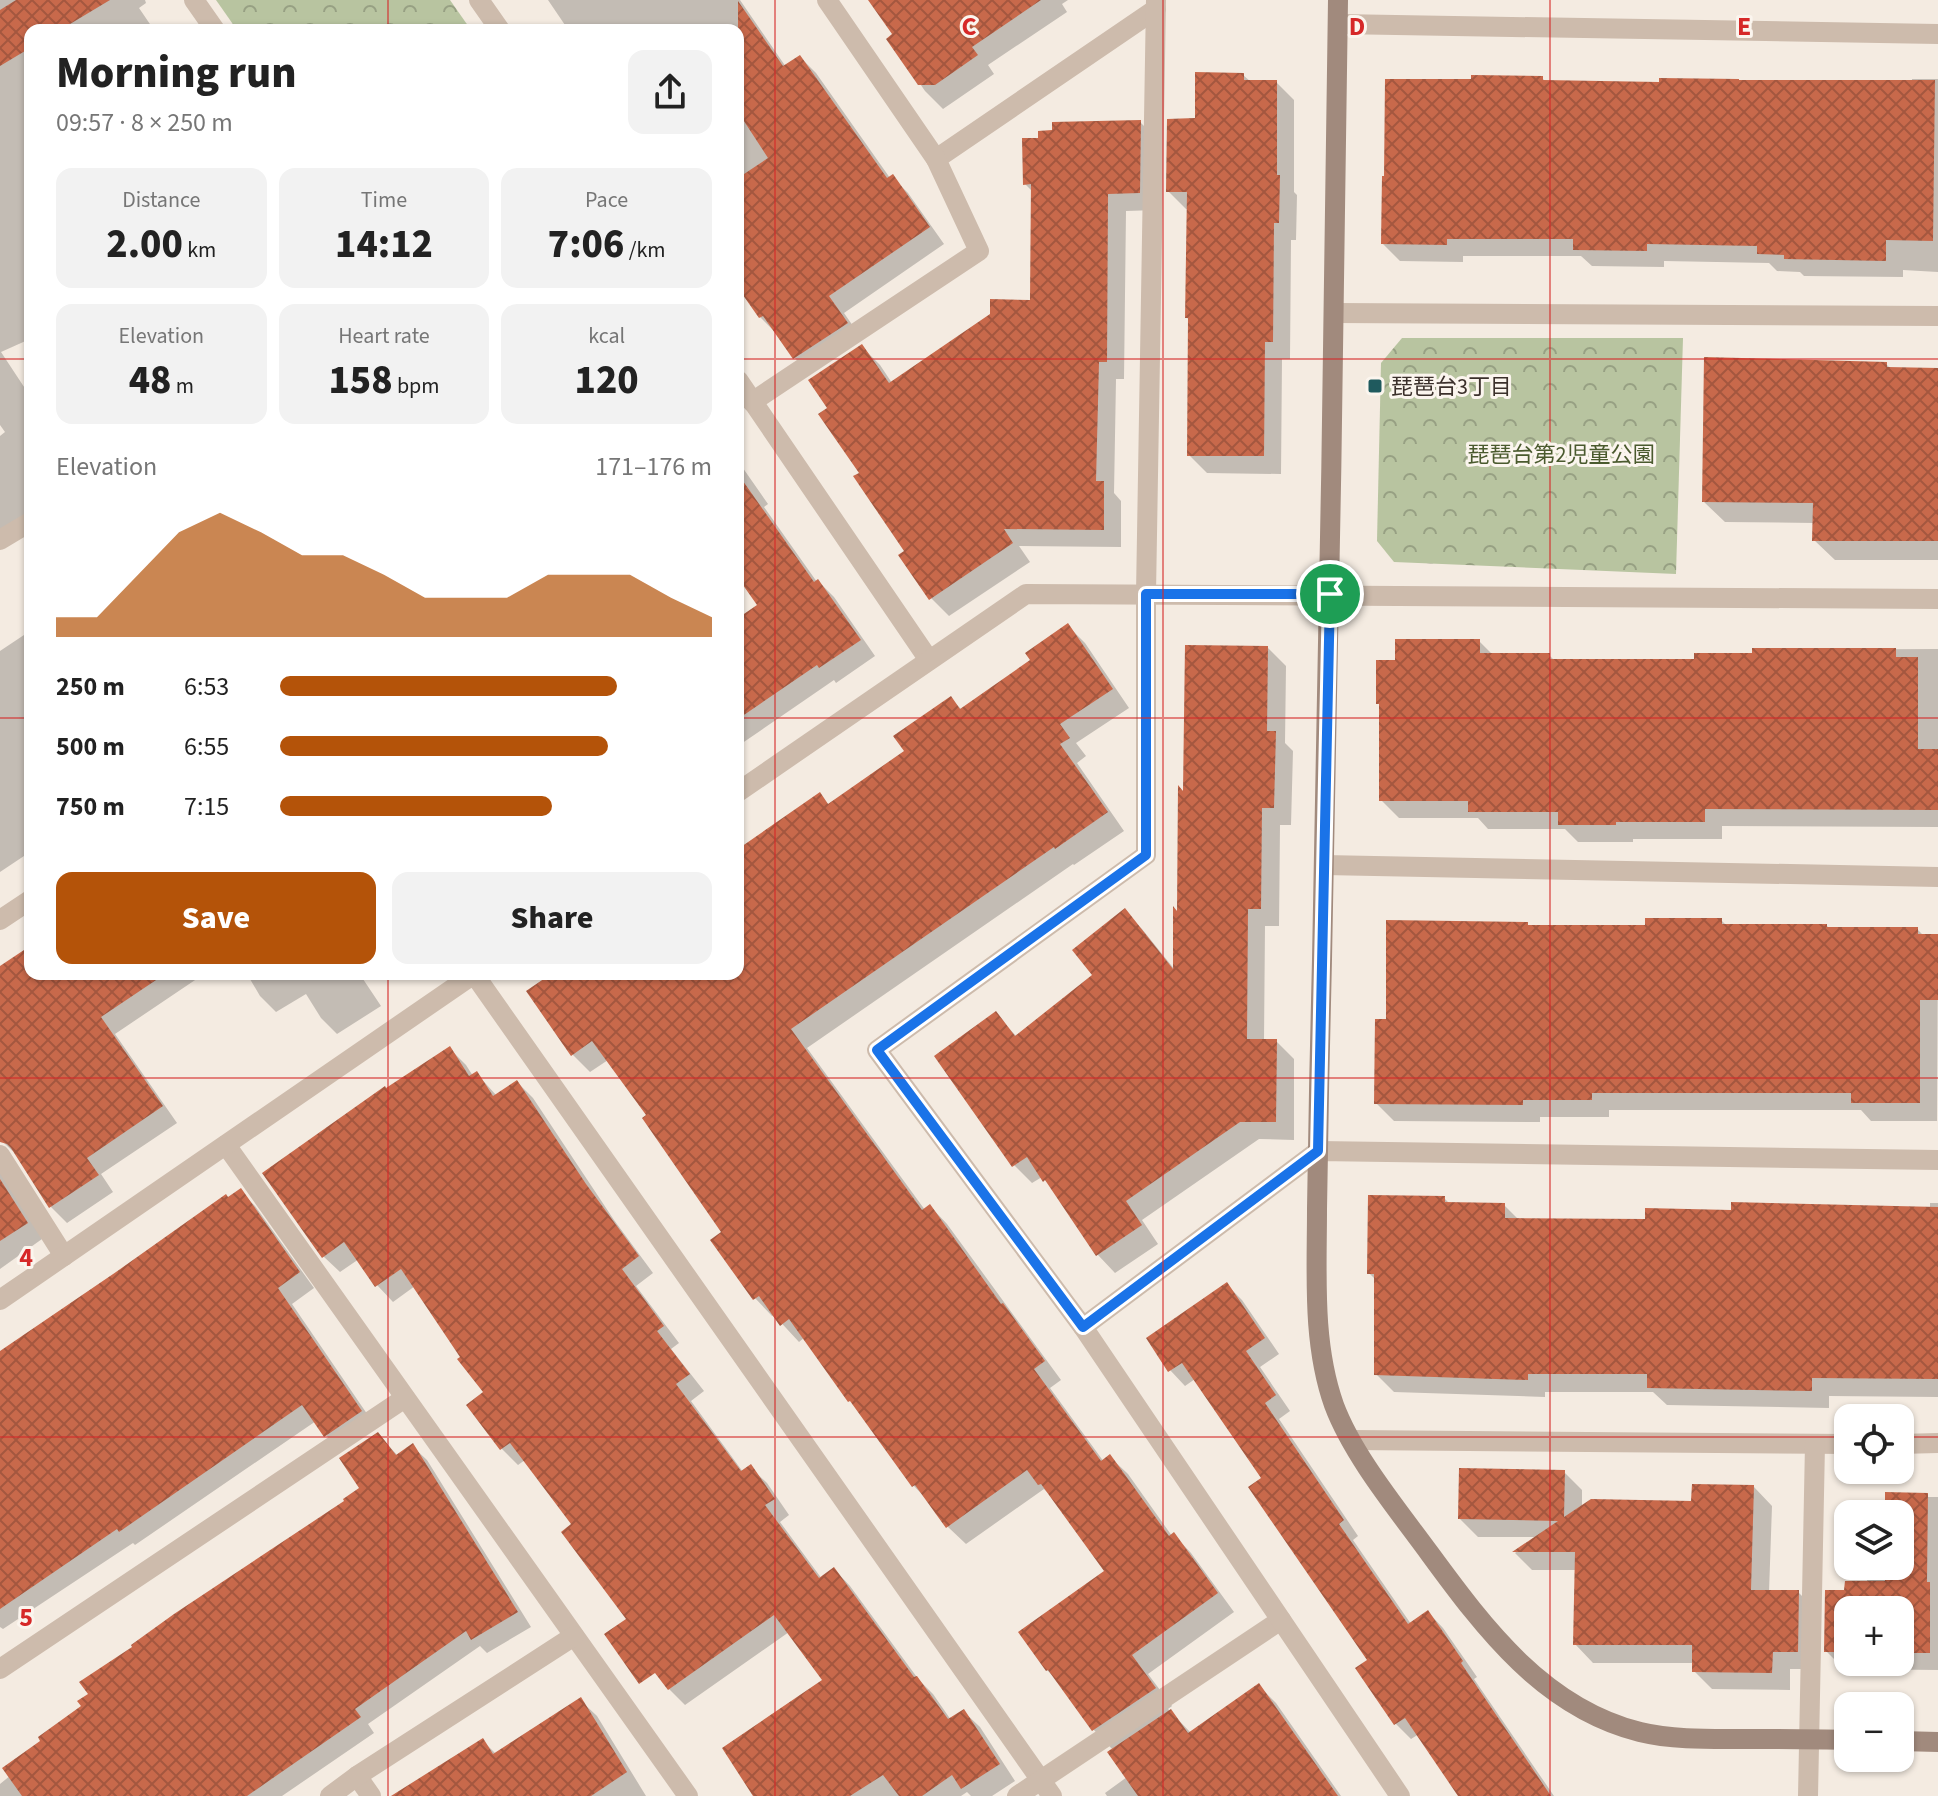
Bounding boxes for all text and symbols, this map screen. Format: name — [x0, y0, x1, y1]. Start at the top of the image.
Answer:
text: C — [961, 8, 977, 45]
text: D — [1349, 8, 1365, 45]
text: E — [1737, 8, 1751, 45]
text: Morning run — [56, 42, 297, 105]
button: share — [628, 50, 712, 134]
text: 09:57 · 8 × 250 m — [56, 104, 233, 141]
text: Distance — [122, 184, 200, 216]
text: Time — [361, 184, 407, 216]
text: Pace — [585, 184, 628, 216]
text: 2.00 — [106, 216, 183, 273]
text: 14:12 — [335, 216, 433, 273]
text: 7:06 — [548, 216, 624, 273]
text: km — [183, 234, 216, 266]
text: /km — [624, 234, 666, 266]
text: Elevation — [118, 320, 204, 352]
text: Heart rate — [338, 320, 430, 352]
text: kcal — [588, 320, 625, 352]
text: 48 — [129, 352, 171, 409]
text: 158 — [328, 352, 393, 409]
text: 120 — [575, 352, 639, 409]
text: m — [171, 370, 194, 402]
text: bpm — [393, 370, 440, 402]
place label: 琵琶台3丁目 — [1391, 371, 1512, 403]
marker: 琵琶台3丁目 — [1366, 377, 1384, 395]
park label: 琵琶台第2児童公園 — [1468, 439, 1654, 471]
text: Elevation — [56, 448, 157, 485]
text: 171–176 m — [595, 448, 712, 485]
pin — [1296, 560, 1364, 628]
icon: arrive — [1308, 572, 1352, 616]
text: 250 m — [56, 668, 125, 705]
text: 6:53 — [184, 668, 229, 705]
text: 500 m — [56, 728, 125, 765]
text: 6:55 — [184, 728, 229, 765]
text: 750 m — [56, 788, 125, 825]
text: 7:15 — [184, 788, 229, 825]
button: Save — [56, 872, 376, 964]
button: Share — [392, 872, 712, 964]
text: 4 — [19, 1239, 33, 1276]
map controls — [1834, 1404, 1914, 1772]
button: locate — [1834, 1404, 1914, 1484]
button: layers — [1834, 1500, 1914, 1580]
button: + — [1834, 1596, 1914, 1676]
text: 5 — [19, 1599, 33, 1636]
button: − — [1834, 1692, 1914, 1772]

